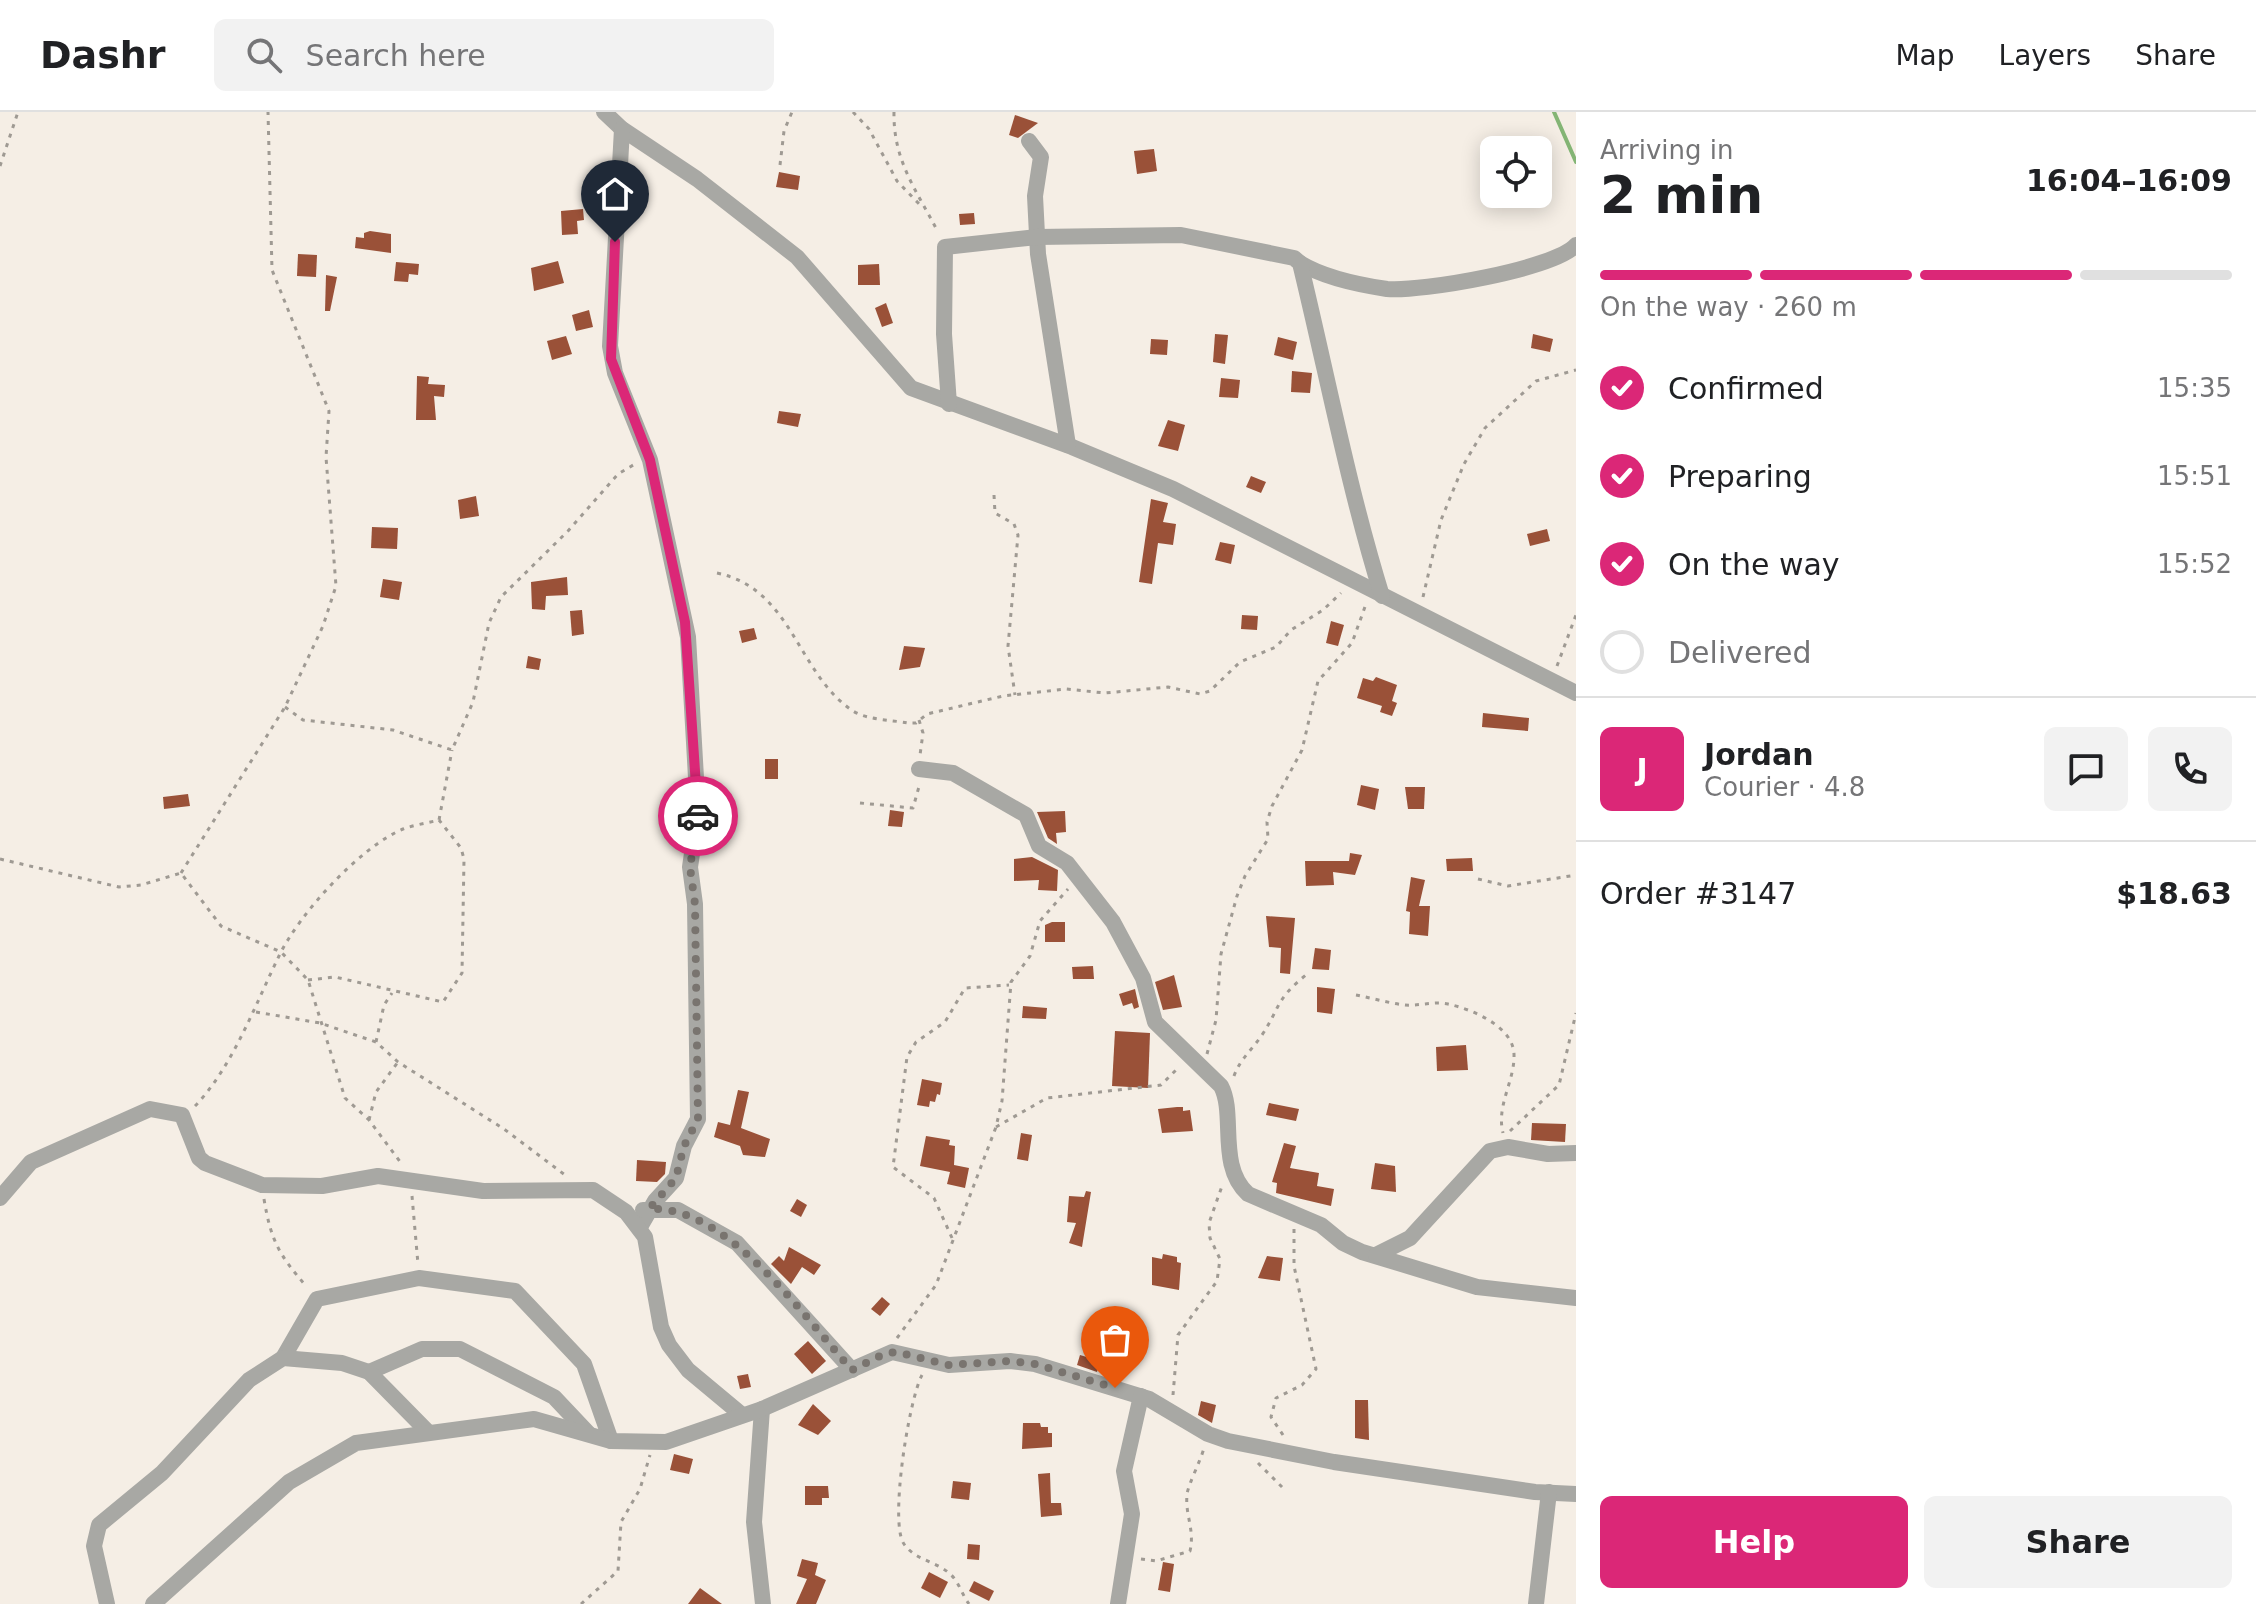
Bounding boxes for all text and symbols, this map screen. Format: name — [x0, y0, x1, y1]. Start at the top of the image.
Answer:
search box — [214, 19, 774, 91]
text: Dashr — [40, 33, 166, 77]
icon: search — [242, 33, 286, 77]
text: Search here — [306, 38, 486, 73]
text: Map — [1895, 39, 1955, 72]
text: Layers — [1999, 39, 2091, 72]
text: Share — [2135, 39, 2216, 72]
text: Arriving in — [1600, 135, 1734, 165]
map controls — [1480, 136, 1552, 208]
button: locate — [1480, 136, 1552, 208]
pin — [581, 160, 649, 242]
text: 16:04–16:09 — [2026, 163, 2232, 198]
text: 2 min — [1600, 165, 1763, 225]
icon: home — [593, 172, 637, 216]
text: On the way · 260 m — [1600, 292, 1857, 322]
icon: check — [1600, 366, 1644, 410]
text: Confirmed — [1668, 371, 1824, 406]
text: 15:35 — [2157, 373, 2232, 403]
icon: check — [1600, 454, 1644, 498]
text: Preparing — [1668, 459, 1812, 494]
text: 15:51 — [2157, 461, 2232, 491]
icon: check — [1600, 542, 1644, 586]
text: On the way — [1668, 547, 1840, 582]
text: 15:52 — [2157, 549, 2232, 579]
text: Delivered — [1668, 635, 1812, 670]
button: chat — [2044, 727, 2128, 811]
button: phone — [2148, 727, 2232, 811]
text: Jordan — [1704, 737, 1814, 772]
text: J — [1636, 752, 1648, 787]
text: Courier · 4.8 — [1704, 772, 1865, 802]
courier — [658, 776, 738, 856]
icon: car — [676, 794, 720, 838]
text: Order #3147 — [1600, 876, 1796, 911]
text: $18.63 — [2116, 876, 2232, 911]
pin — [1081, 1306, 1149, 1388]
icon: bag — [1093, 1318, 1137, 1362]
button: Help — [1600, 1496, 1908, 1588]
button: Share — [1924, 1496, 2232, 1588]

